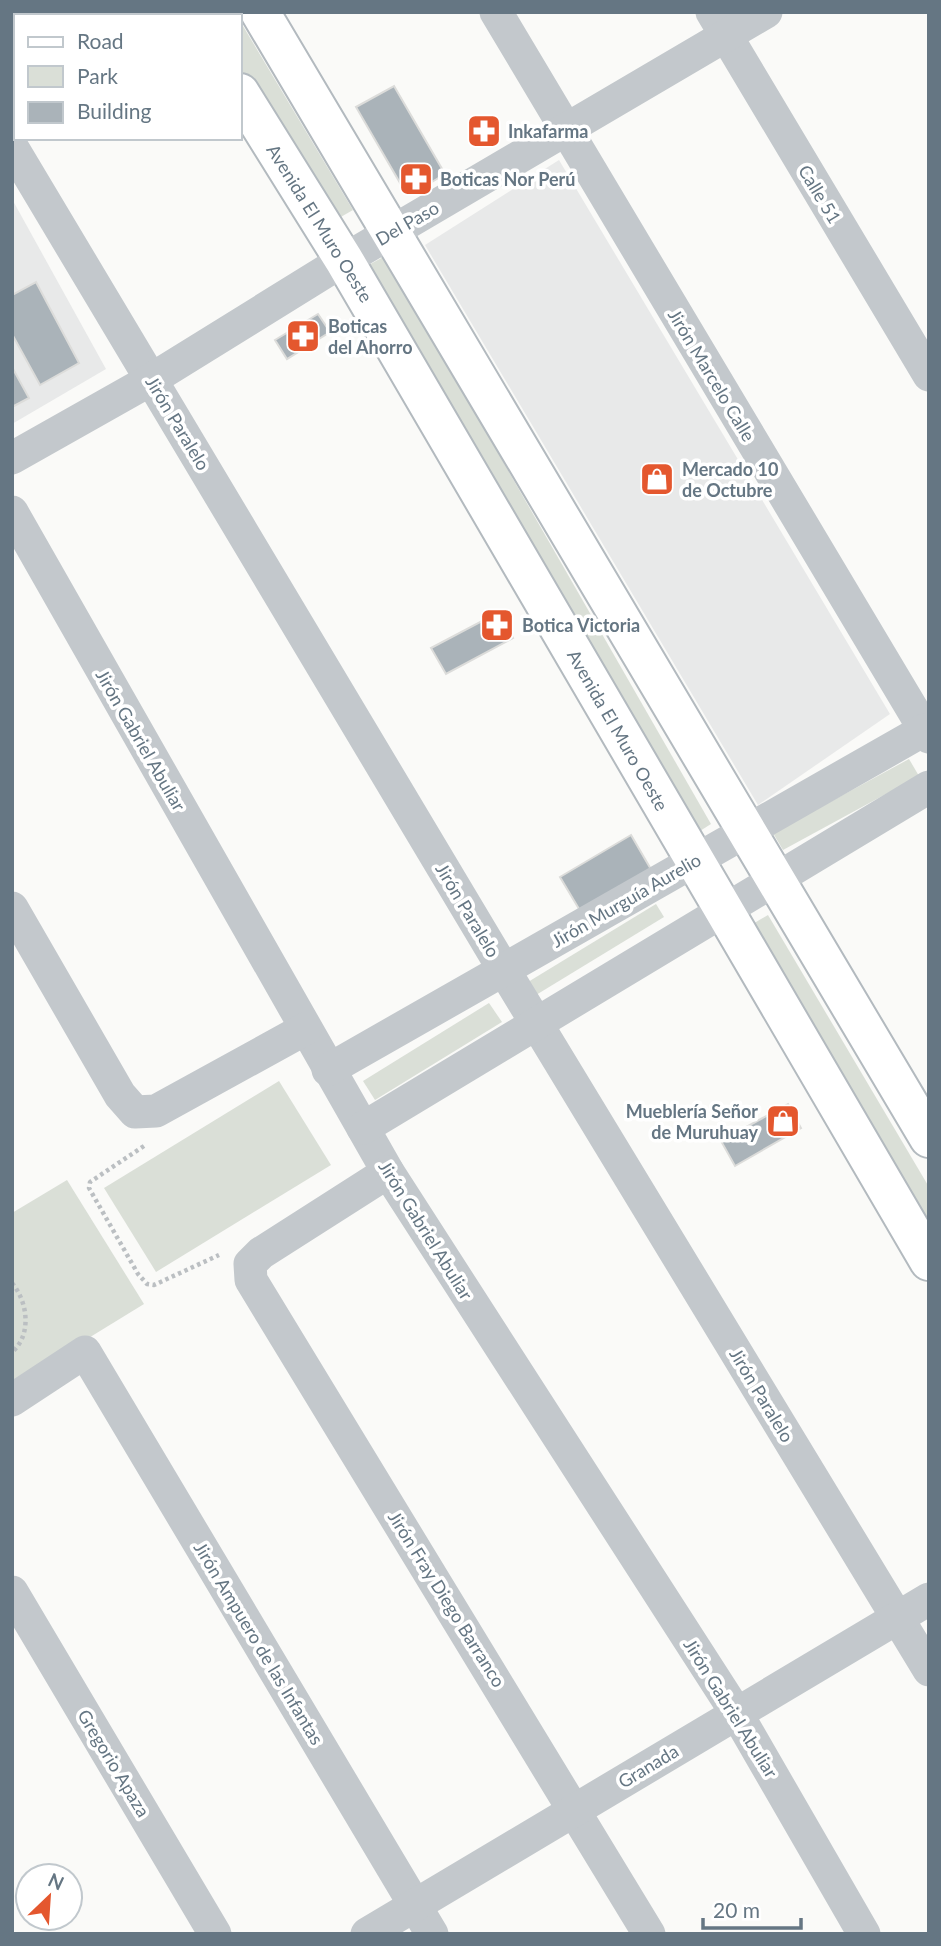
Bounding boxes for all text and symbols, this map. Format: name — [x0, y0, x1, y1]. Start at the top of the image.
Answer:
legend — [14, 14, 242, 140]
text: Road — [77, 28, 124, 53]
text: Park — [77, 63, 118, 88]
text: Building — [77, 98, 152, 123]
pharmacy icon: Inkafarma — [465, 112, 503, 150]
place label: Inkafarma — [508, 120, 588, 142]
street label: Avenida El Muro Oeste — [262, 140, 378, 306]
pharmacy icon: Boticas Nor Perú — [397, 160, 435, 198]
street label: Calle 51 — [794, 161, 846, 227]
place label: Boticas Nor Perú — [440, 168, 575, 190]
street label: Del Paso — [371, 196, 443, 250]
street label: Jirón Marcelo Calle — [664, 305, 760, 445]
place label: Boticas del Ahorro — [328, 315, 413, 358]
pharmacy icon: Boticas del Ahorro — [284, 317, 322, 355]
street label: Jirón Paralelo — [141, 372, 215, 474]
place label: Mercado 10 de Octubre — [682, 458, 778, 501]
shop icon: Mercado 10 de Octubre — [638, 460, 676, 498]
pharmacy icon: Botica Victoria — [478, 606, 516, 644]
place label: Botica Victoria — [522, 614, 640, 636]
street label: Avenida El Muro Oeste — [563, 646, 673, 814]
street label: Jirón Gabriel Abuliar — [91, 665, 191, 815]
street label: Jirón Murguía Aurelio — [547, 848, 705, 952]
street label: Jirón Paralelo — [431, 859, 505, 961]
place label: Mueblería Señor de Muruhuay — [626, 1100, 759, 1143]
shop icon: Mueblería Señor de Muruhuay — [764, 1102, 802, 1140]
street label: Jirón Gabriel Abuliar — [374, 1156, 478, 1304]
street label: Jirón Paralelo — [725, 1344, 799, 1446]
street label: Jirón Fray Diego Barranco — [384, 1507, 510, 1691]
street label: Jirón Ampuero de las Infantas — [190, 1538, 328, 1749]
street label: Jirón Gabriel Abuliar — [679, 1634, 783, 1782]
street label: Gregorio Apaza — [73, 1705, 155, 1821]
street label: Granada — [614, 1739, 682, 1793]
north arrow — [14, 1862, 84, 1932]
text: N — [45, 1868, 68, 1895]
scale bar — [703, 1886, 801, 1930]
text: 20 m — [713, 1897, 760, 1922]

